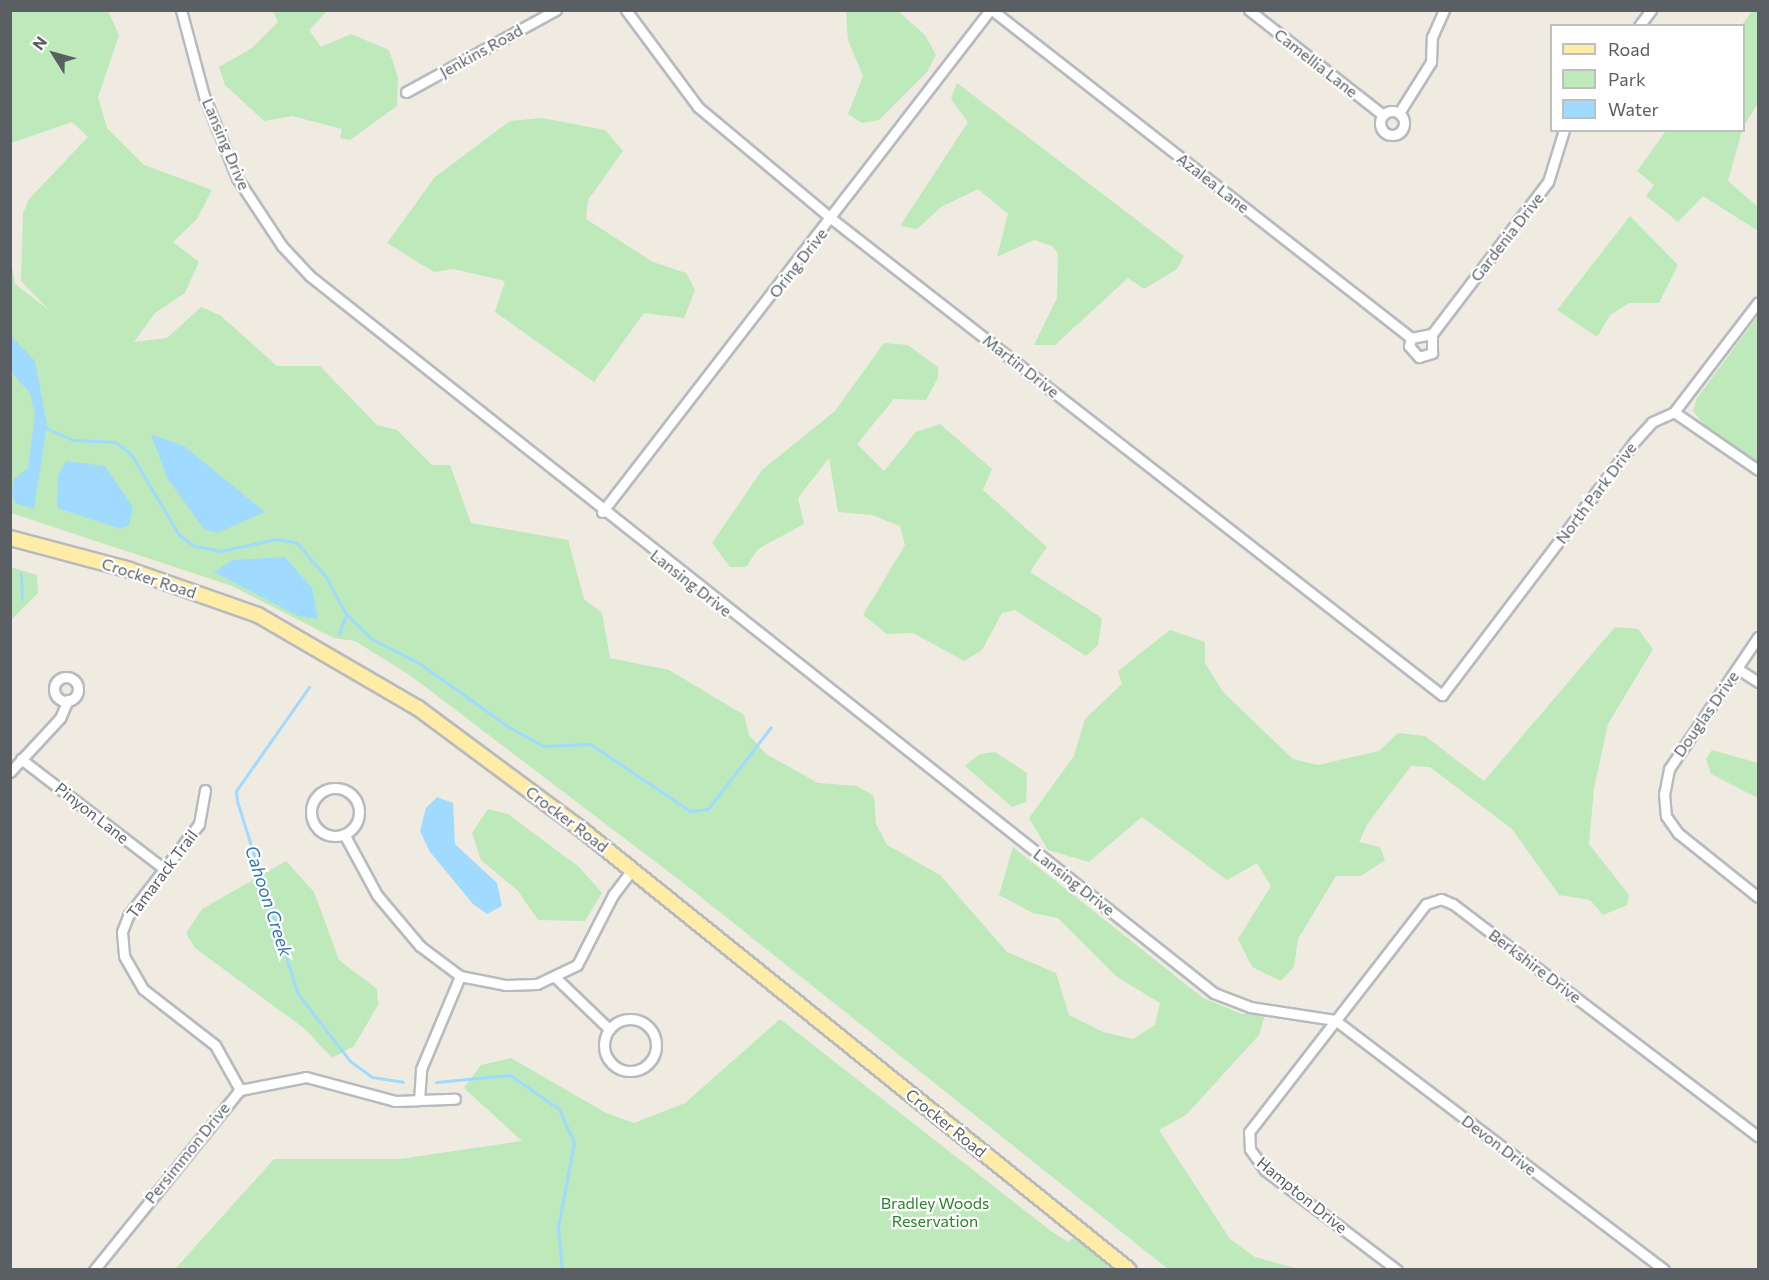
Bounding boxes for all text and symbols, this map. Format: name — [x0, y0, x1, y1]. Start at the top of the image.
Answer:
street label: Jenkins Road — [436, 20, 526, 82]
north arrow — [24, 24, 84, 84]
street label: Camellia Lane — [1270, 24, 1362, 102]
legend — [1550, 24, 1745, 132]
text: N — [28, 32, 50, 53]
text: Road — [1608, 38, 1650, 60]
text: Park — [1608, 68, 1646, 90]
street label: Lansing Drive — [198, 95, 254, 193]
text: Water — [1608, 98, 1659, 120]
street label: Azalea Lane — [1173, 149, 1253, 217]
street label: Gardenia Drive — [1466, 189, 1548, 285]
street label: Oring Drive — [765, 224, 831, 302]
street label: Martin Drive — [979, 330, 1063, 402]
street label: North Park Drive — [1552, 439, 1640, 547]
street label: Lansing Drive — [647, 545, 735, 621]
street label: Crocker Road — [99, 554, 199, 602]
street label: Douglas Drive — [1669, 667, 1743, 761]
street label: Pinyon Lane — [51, 778, 133, 848]
street label: Crocker Road — [522, 782, 612, 856]
street label: Tamarack Trail — [123, 826, 201, 922]
water label: Cahoon Creek — [241, 843, 297, 959]
street label: Lansing Drive — [1030, 844, 1118, 920]
street label: Berkshire Drive — [1485, 925, 1585, 1007]
street label: Crocker Road — [902, 1085, 990, 1161]
street label: Persimmon Drive — [140, 1099, 234, 1207]
street label: Devon Drive — [1458, 1111, 1540, 1179]
street label: Hampton Drive — [1253, 1153, 1351, 1237]
park label: Bradley Woods Reservation — [881, 1193, 989, 1231]

